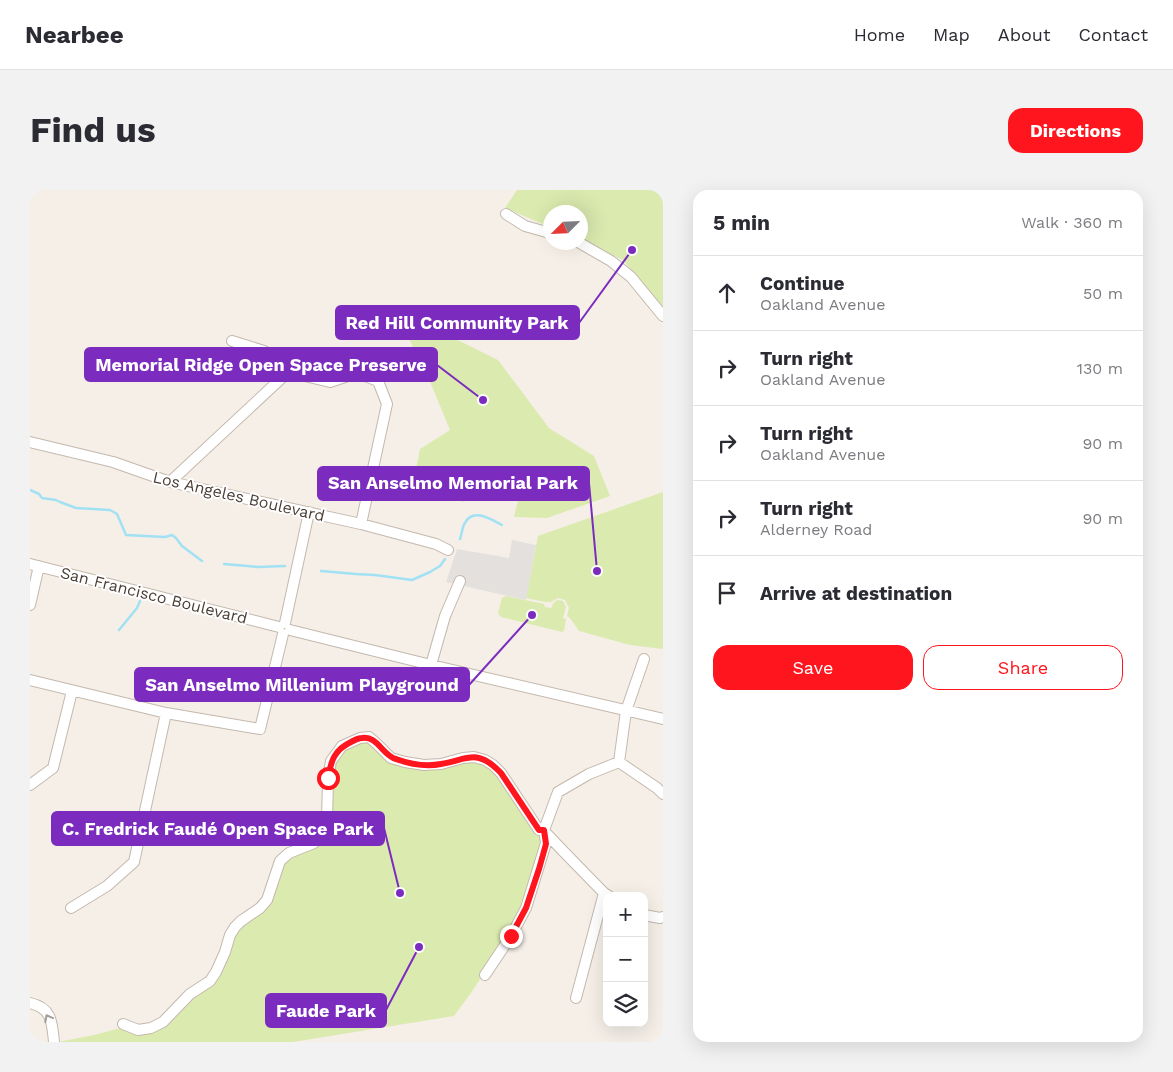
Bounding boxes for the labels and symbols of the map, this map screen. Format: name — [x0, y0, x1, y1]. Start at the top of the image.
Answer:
north arrow — [543, 205, 588, 250]
callout: Red Hill Community Park — [336, 306, 579, 339]
text: Red Hill Community Park — [346, 312, 569, 333]
callout: Memorial Ridge Open Space Preserve — [85, 348, 437, 381]
text: Memorial Ridge Open Space Preserve — [95, 354, 427, 375]
street label: Los Angeles Boulevard — [151, 467, 327, 526]
callout: San Anselmo Memorial Park — [318, 467, 589, 500]
text: San Anselmo Memorial Park — [328, 472, 579, 493]
street label: San Francisco Boulevard — [59, 563, 249, 628]
callout: San Anselmo Millenium Playground — [135, 668, 469, 701]
text: San Anselmo Millenium Playground — [145, 674, 459, 695]
route start — [317, 767, 340, 790]
callout: C. Fredrick Faudé Open Space Park — [52, 812, 384, 845]
text: C. Fredrick Faudé Open Space Park — [62, 818, 375, 839]
route end — [500, 925, 523, 948]
callout: Faude Park — [266, 994, 386, 1027]
text: Faude Park — [276, 1000, 377, 1021]
one-way arrow — [44, 1014, 54, 1023]

